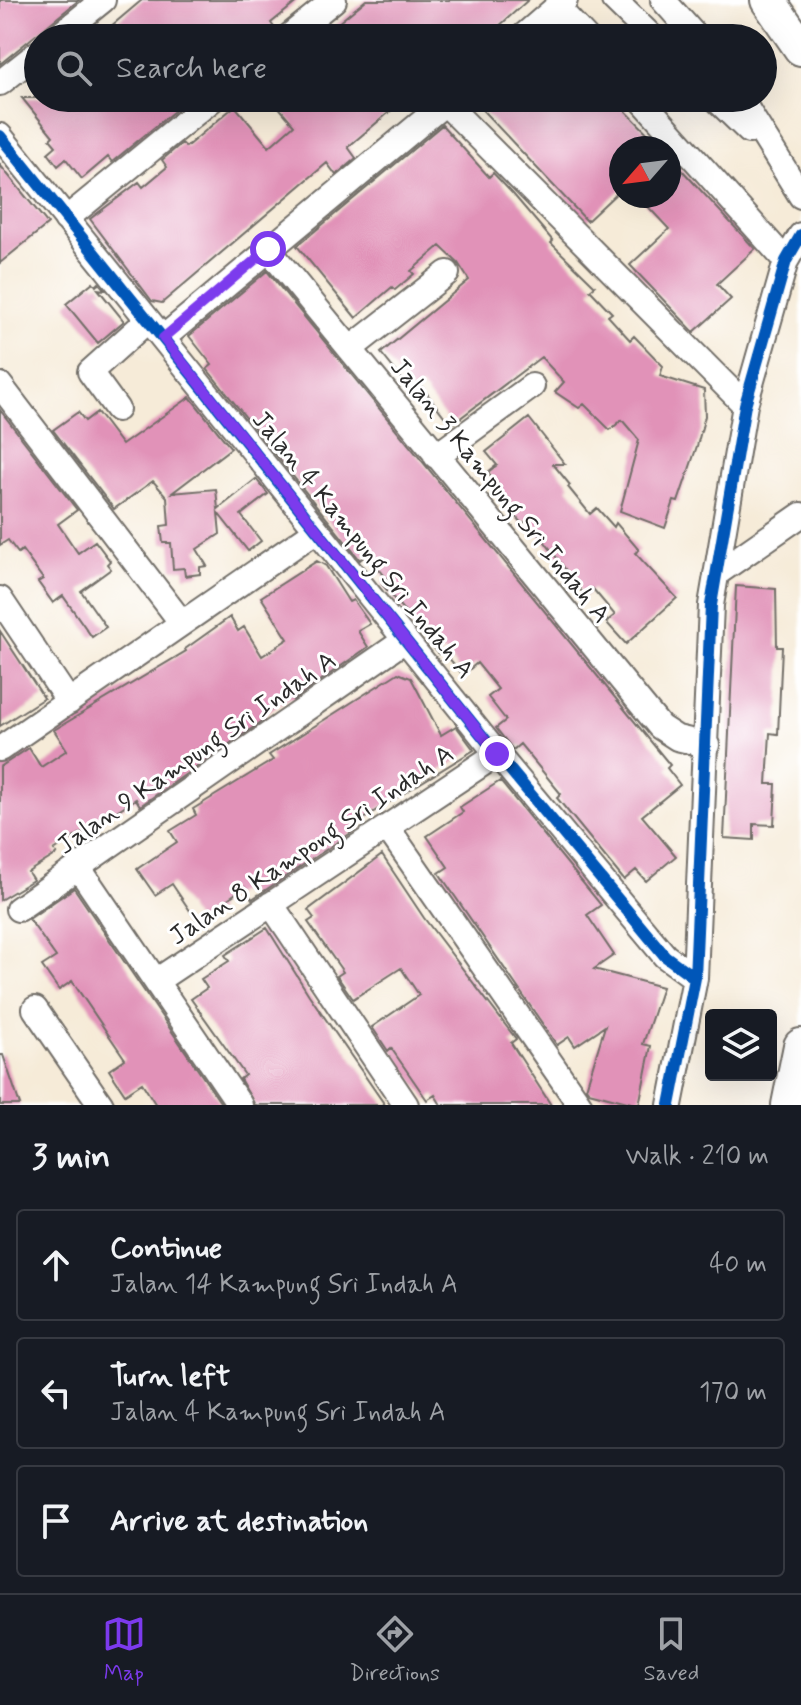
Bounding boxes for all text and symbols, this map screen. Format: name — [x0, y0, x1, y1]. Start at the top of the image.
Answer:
search box — [24, 24, 777, 112]
icon: search — [52, 46, 96, 90]
text: Search here — [116, 49, 267, 88]
north arrow — [609, 136, 681, 208]
route start — [250, 231, 286, 267]
street label: Jalan 3 Kampung Sri Indah A — [379, 351, 617, 633]
street label: Jalan 4 Kampung Sri Indah A — [241, 404, 481, 688]
street label: Jalan 9 Kampung Sri Indah A — [51, 644, 345, 866]
route end — [479, 736, 515, 772]
street label: Jalan 8 Kampong Sri Indah A — [163, 738, 463, 956]
map controls — [705, 1009, 777, 1081]
button: layers — [705, 1009, 777, 1081]
text: 3 min — [32, 1135, 110, 1180]
text: Walk · 210 m — [626, 1140, 769, 1174]
text: Continue — [110, 1229, 222, 1268]
icon: ahead — [34, 1243, 78, 1287]
text: 40 m — [709, 1248, 767, 1282]
text: Jalan 14 Kampung Sri Indah A — [110, 1268, 458, 1302]
text: Turn left — [110, 1357, 230, 1396]
icon: left — [34, 1371, 78, 1415]
text: 170 m — [699, 1376, 767, 1410]
text: Jalan 4 Kampung Sri Indah A — [110, 1396, 446, 1430]
icon: arrive — [34, 1499, 78, 1543]
text: Arrive at destination — [110, 1502, 368, 1541]
tab: Map — [102, 1612, 146, 1688]
tab: Directions — [349, 1612, 440, 1688]
tab: Saved — [644, 1612, 699, 1688]

